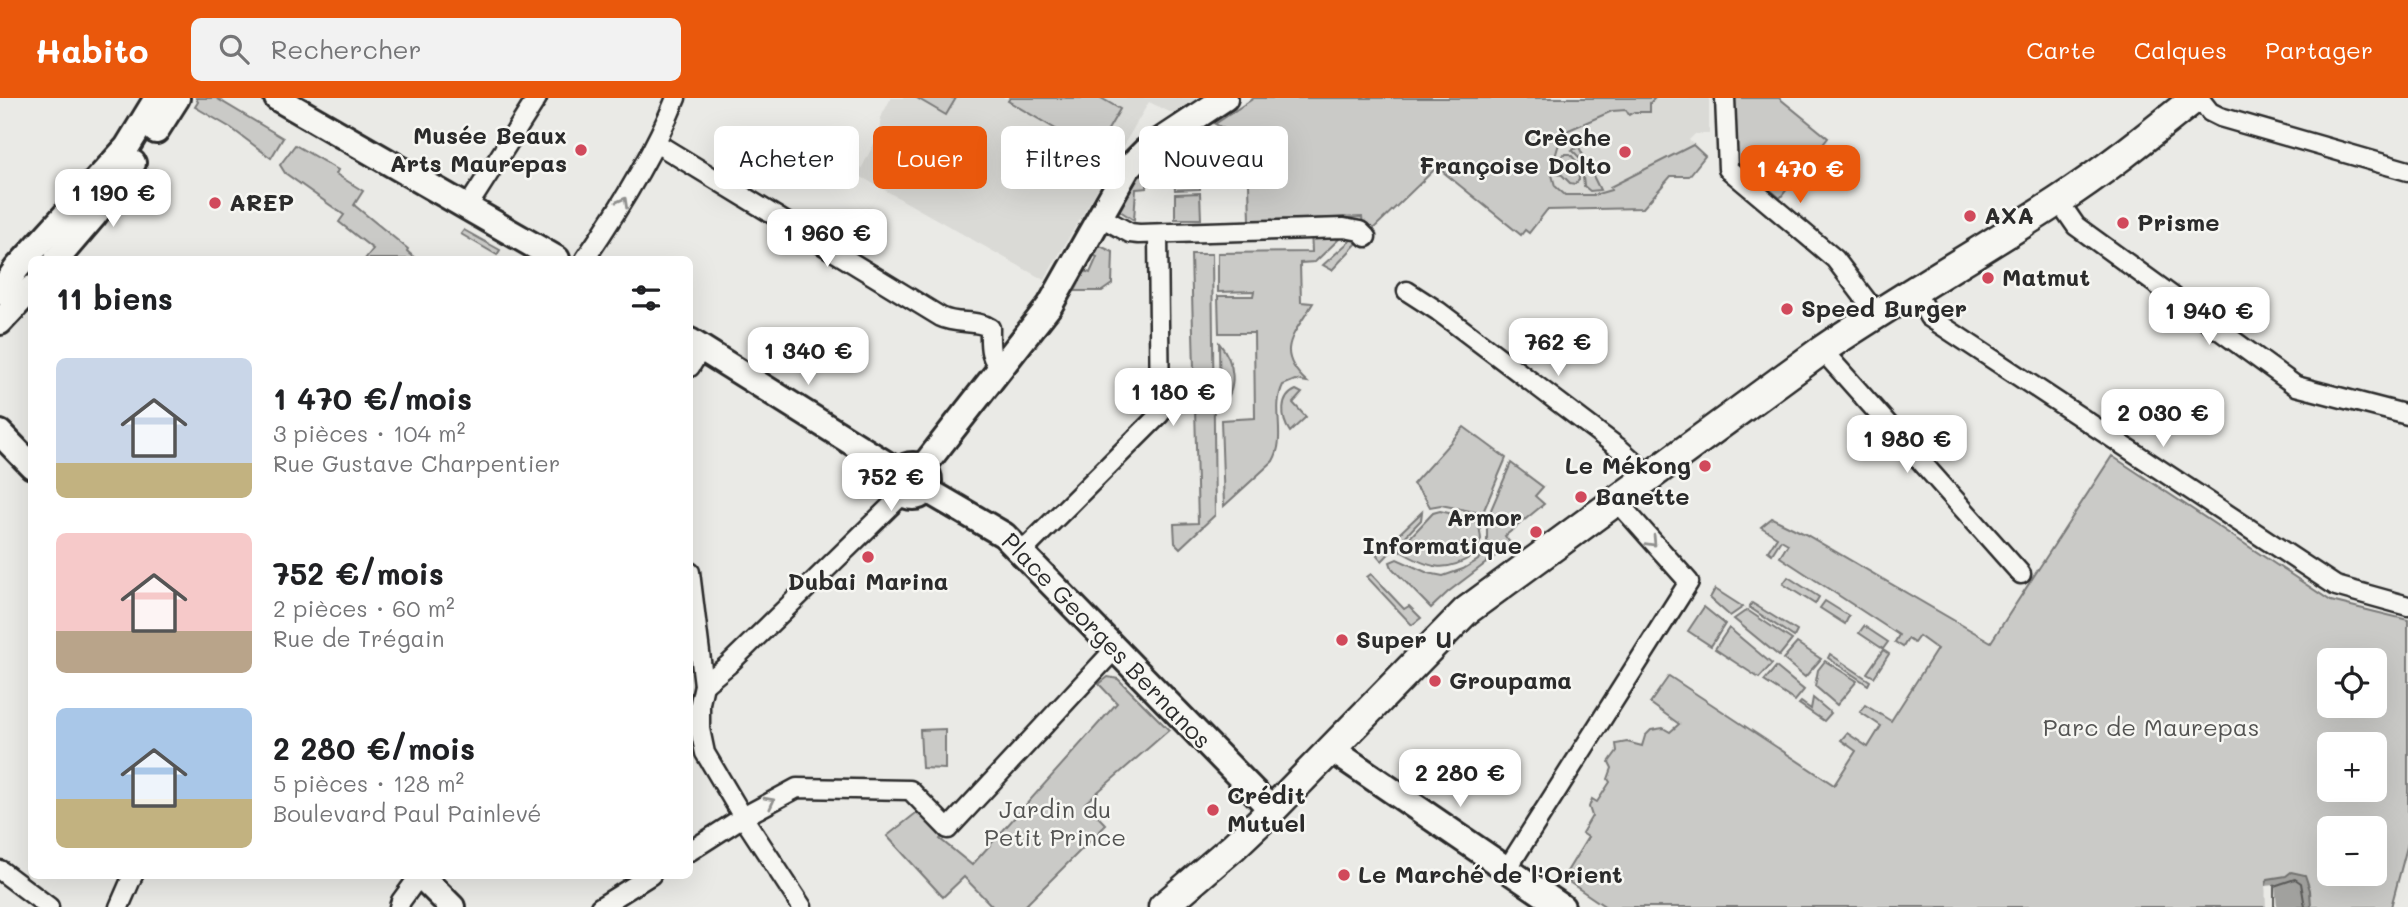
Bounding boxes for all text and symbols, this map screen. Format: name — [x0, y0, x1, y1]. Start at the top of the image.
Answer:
search box — [191, 18, 681, 81]
text: Habito — [35, 28, 149, 71]
icon: search — [215, 30, 253, 68]
text: Rechercher — [271, 32, 422, 66]
text: Carte — [2026, 34, 2096, 65]
text: Calques — [2134, 34, 2227, 65]
text: Partager — [2265, 34, 2373, 65]
place label: Musée Beaux Arts Maurepas — [390, 119, 567, 178]
place label: Crèche Françoise Dolto — [1419, 121, 1611, 180]
chip: Acheter — [714, 126, 859, 189]
chip: Louer — [873, 126, 987, 189]
chip: Filtres — [1001, 126, 1125, 189]
chip: Nouveau — [1139, 126, 1288, 189]
marker: Musée Beaux Arts Maurepas — [573, 142, 589, 158]
marker: Crèche Françoise Dolto — [1617, 144, 1633, 160]
pin: 1 470 € — [1735, 146, 1865, 205]
text: 1 470 € — [1756, 153, 1844, 183]
pin: 1 190 € — [48, 170, 178, 229]
text: 1 190 € — [71, 177, 155, 207]
place label: AREP — [229, 186, 294, 217]
marker: AREP — [207, 195, 223, 211]
one-way arrow — [615, 197, 628, 210]
place label: AXA — [1984, 199, 2034, 230]
place label: Prisme — [2137, 206, 2219, 237]
marker: AXA — [1962, 208, 1978, 224]
pin: 1 960 € — [762, 209, 892, 269]
marker: Prisme — [2115, 215, 2131, 231]
text: 1 960 € — [783, 217, 871, 247]
place label: Matmut — [2002, 261, 2090, 292]
marker: Matmut — [1980, 270, 1996, 286]
text: 11 biens — [56, 278, 173, 318]
icon: filters — [627, 279, 665, 317]
pin: 1 940 € — [2144, 288, 2274, 347]
place label: Speed Burger — [1801, 292, 1967, 323]
text: 1 940 € — [2165, 295, 2253, 325]
marker: Speed Burger — [1779, 301, 1795, 317]
pin: 762 € — [1509, 318, 1607, 378]
text: 762 € — [1525, 326, 1591, 356]
pin: 1 340 € — [743, 328, 873, 387]
text: 1 340 € — [764, 335, 852, 365]
pin: 1 180 € — [1108, 368, 1238, 428]
text: 1 180 € — [1131, 376, 1215, 406]
text: 1 470 €/mois — [273, 378, 472, 418]
icon: home — [112, 386, 196, 470]
pin: 2 030 € — [2098, 390, 2228, 449]
text: 2 030 € — [2117, 397, 2209, 427]
pin: 1 980 € — [1842, 416, 1972, 475]
text: 3 pièces · 104 m² — [273, 418, 465, 448]
text: 1 980 € — [1863, 423, 1951, 453]
text: Rue Gustave Charpentier — [273, 448, 560, 478]
place label: Le Mékong — [1565, 449, 1691, 480]
pin: 752 € — [842, 454, 940, 513]
marker: Le Mékong — [1697, 458, 1713, 474]
text: 752 € — [858, 461, 924, 491]
place label: Banette — [1595, 480, 1690, 511]
marker: Banette — [1573, 489, 1589, 505]
place label: Armor Informatique — [1363, 501, 1522, 560]
marker: Armor Informatique — [1528, 524, 1544, 540]
street label: Place Georges Bernanos — [996, 525, 1218, 755]
one-way arrow — [1644, 534, 1657, 547]
marker: Dubai Marina — [860, 549, 876, 565]
text: 752 €/mois — [273, 553, 444, 593]
icon: home — [112, 561, 196, 645]
place label: Dubai Marina — [788, 565, 949, 596]
text: 2 pièces · 60 m² — [273, 593, 455, 623]
text: Rue de Trégain — [273, 623, 445, 653]
place label: Super U — [1356, 623, 1452, 654]
marker: Super U — [1334, 632, 1350, 648]
map controls — [2317, 648, 2387, 886]
button: locate — [2317, 648, 2387, 718]
place label: Groupama — [1449, 664, 1572, 695]
marker: Groupama — [1427, 673, 1443, 689]
park label: Parc de Maurepas — [2043, 711, 2259, 742]
text: 2 280 €/mois — [273, 728, 475, 768]
button: + — [2317, 732, 2387, 802]
icon: home — [112, 736, 196, 820]
pin: 2 280 € — [1395, 750, 1525, 809]
text: 2 280 € — [1415, 757, 1505, 787]
text: 5 pièces · 128 m² — [273, 768, 464, 798]
place label: Crédit Mutuel — [1227, 779, 1306, 838]
park label: Jardin du Petit Prince — [984, 793, 1126, 852]
one-way arrow — [763, 797, 775, 811]
text: Boulevard Paul Painlevé — [273, 798, 541, 828]
marker: Crédit Mutuel — [1205, 802, 1221, 818]
button: − — [2317, 816, 2387, 886]
place label: Le Marché de l'Orient — [1358, 858, 1623, 889]
marker: Le Marché de l'Orient — [1336, 867, 1352, 883]

